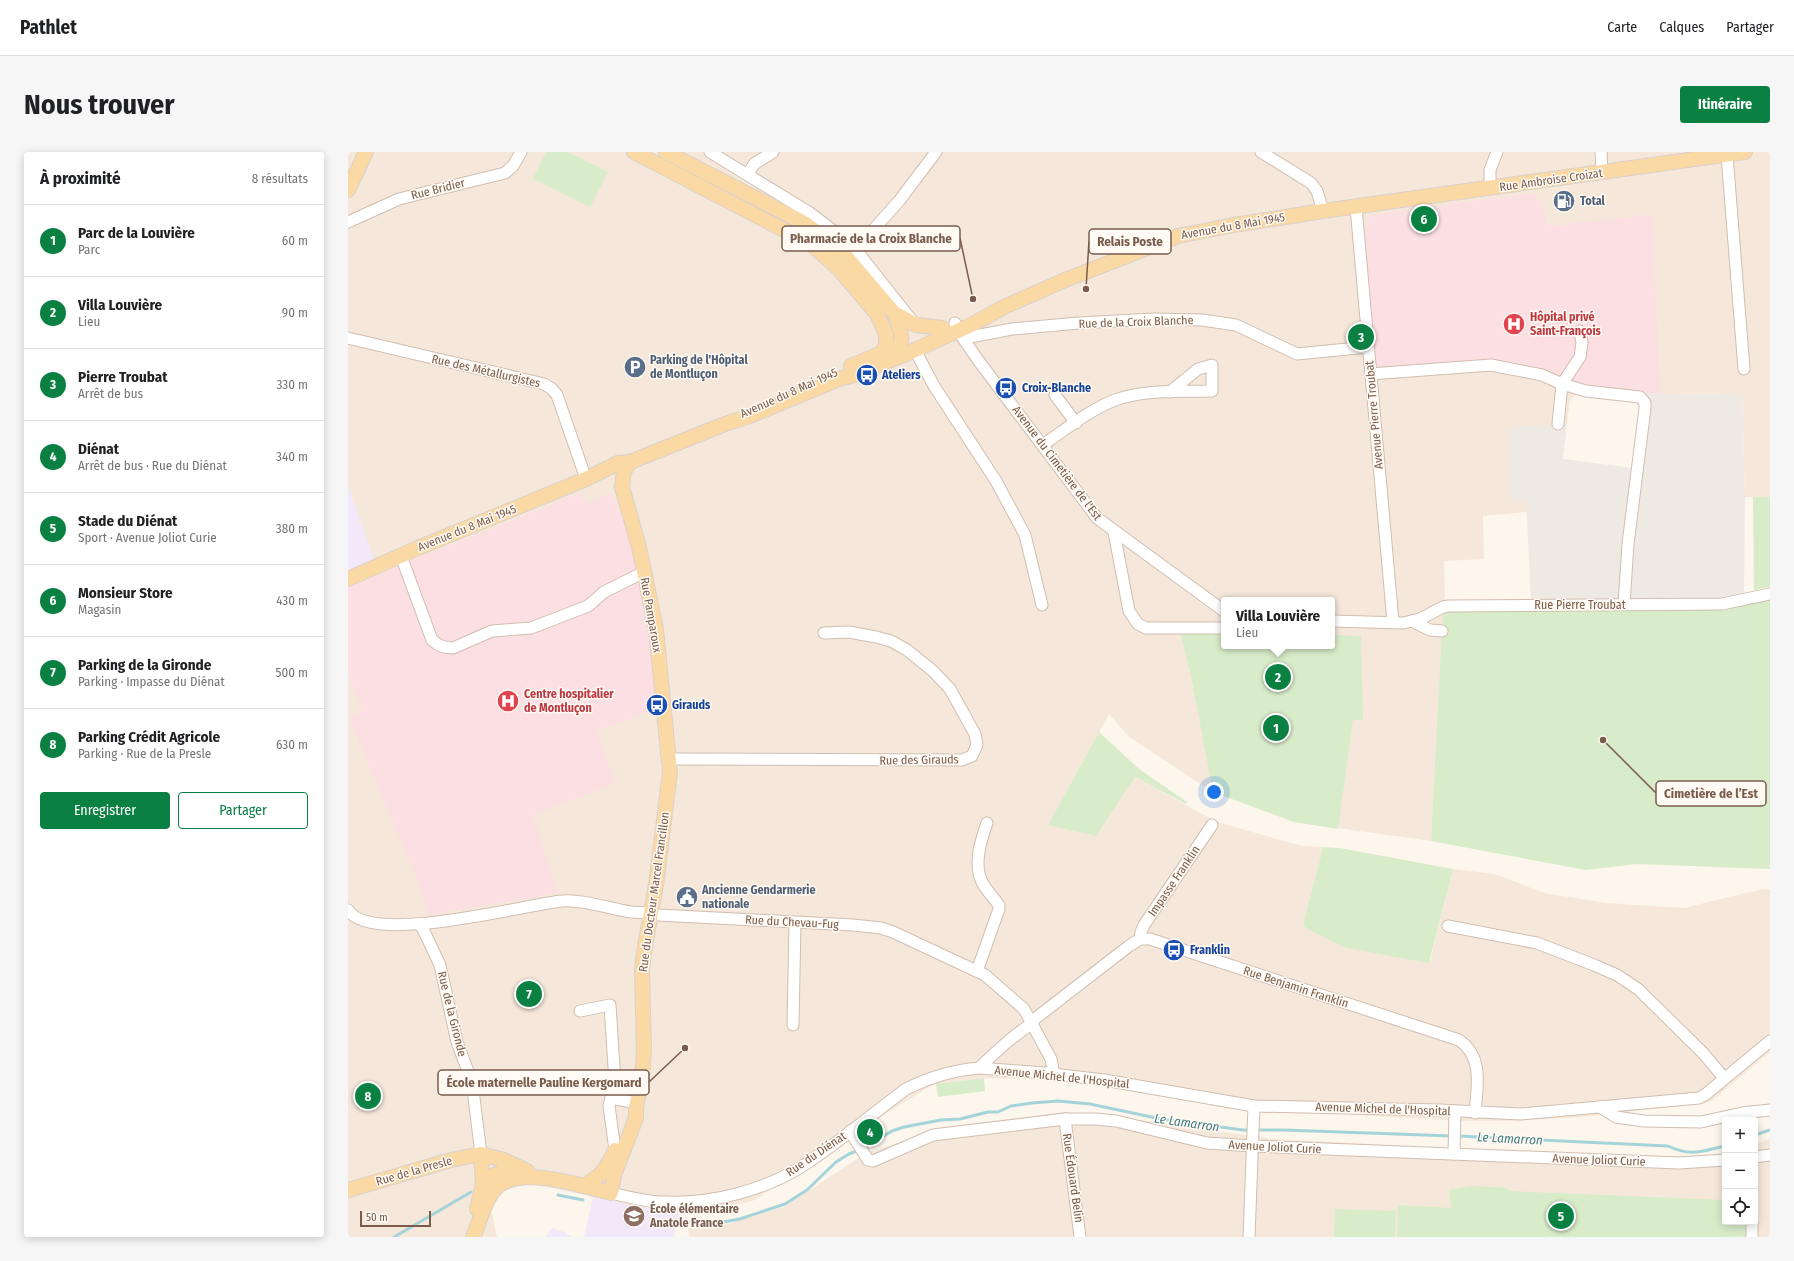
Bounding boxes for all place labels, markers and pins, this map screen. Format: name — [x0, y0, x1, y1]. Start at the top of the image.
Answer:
fuel station icon: Total — [1551, 188, 1577, 214]
place label: Total — [1580, 194, 1606, 208]
pin: 6 — [1411, 204, 1437, 234]
callout: Pharmacie de la Croix Blanche — [782, 226, 960, 251]
callout: Relais Poste — [1089, 229, 1171, 254]
place label: Hôpital privé Saint-François — [1530, 310, 1602, 339]
hospital icon: Hôpital privé Saint-François — [1501, 311, 1527, 337]
pin: 3 — [1348, 322, 1374, 352]
place label: Parking de l'Hôpital de Montluçon — [650, 353, 748, 382]
parking icon: Parking de l'Hôpital de Montluçon — [622, 354, 648, 380]
bus stop icon: Ateliers — [854, 362, 880, 388]
place label: Ateliers — [881, 368, 921, 382]
bus stop icon: Croix-Blanche — [993, 375, 1019, 401]
place label: Croix-Blanche — [1022, 381, 1091, 395]
pin: 2 — [1265, 662, 1291, 692]
place label: Centre hospitalier de Montluçon — [524, 687, 614, 716]
hospital icon: Centre hospitalier de Montluçon — [495, 688, 521, 714]
bus stop icon: Girauds — [644, 692, 670, 718]
place label: Girauds — [672, 698, 711, 712]
pin: 1 — [1263, 713, 1289, 743]
callout: Cimetière de l’Est — [1656, 781, 1766, 806]
place label: Ancienne Gendarmerie nationale — [701, 883, 816, 911]
public building icon: Ancienne Gendarmerie nationale — [674, 884, 700, 910]
bus stop icon: Franklin — [1161, 937, 1187, 963]
place label: Franklin — [1190, 943, 1230, 957]
pin: 7 — [516, 979, 542, 1009]
callout: École maternelle Pauline Kergomard — [438, 1070, 649, 1095]
pin: 8 — [355, 1081, 381, 1111]
pin: 4 — [857, 1117, 883, 1147]
place label: École élémentaire Anatole France — [649, 1200, 739, 1230]
pin: 5 — [1548, 1201, 1574, 1231]
school or university icon: École élémentaire Anatole France — [621, 1203, 647, 1229]

